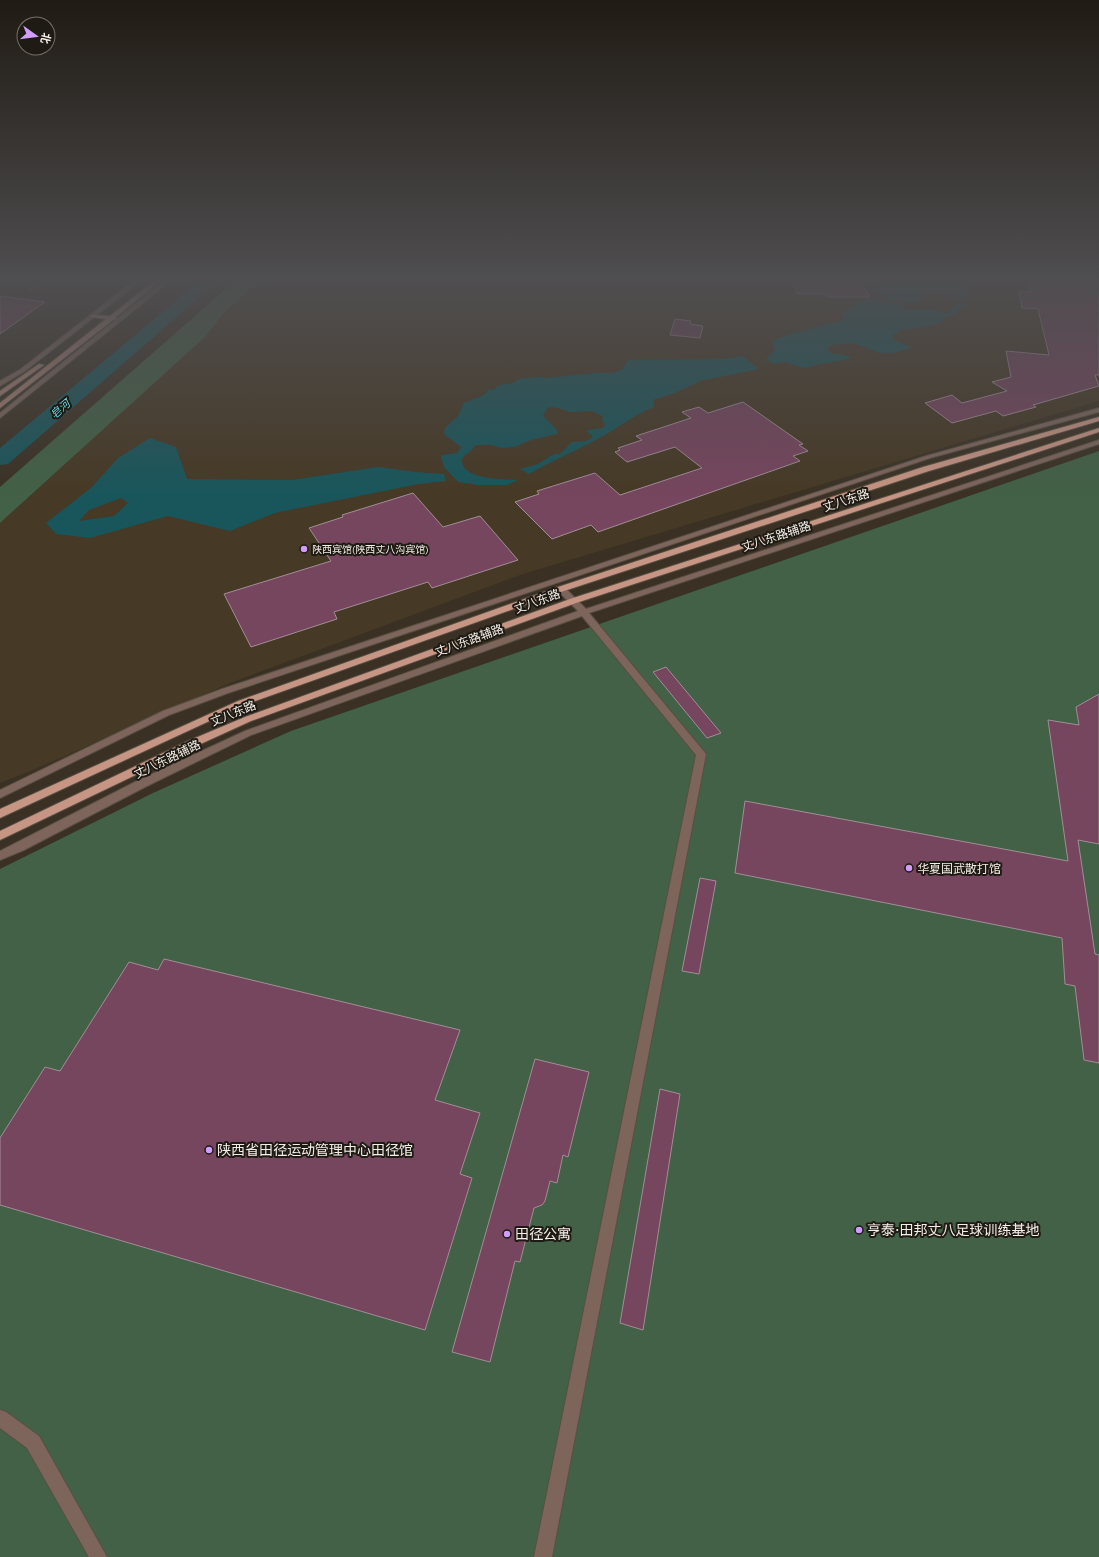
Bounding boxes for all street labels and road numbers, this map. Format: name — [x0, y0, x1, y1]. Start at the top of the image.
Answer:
street label: 丈八东路 — [821, 485, 871, 515]
street label: 丈八东路辅路 — [739, 518, 813, 554]
street label: 丈八东路 — [512, 586, 562, 616]
street label: 丈八东路辅路 — [433, 621, 505, 659]
street label: 丈八东路 — [208, 697, 258, 729]
street label: 丈八东路辅路 — [131, 736, 203, 782]

